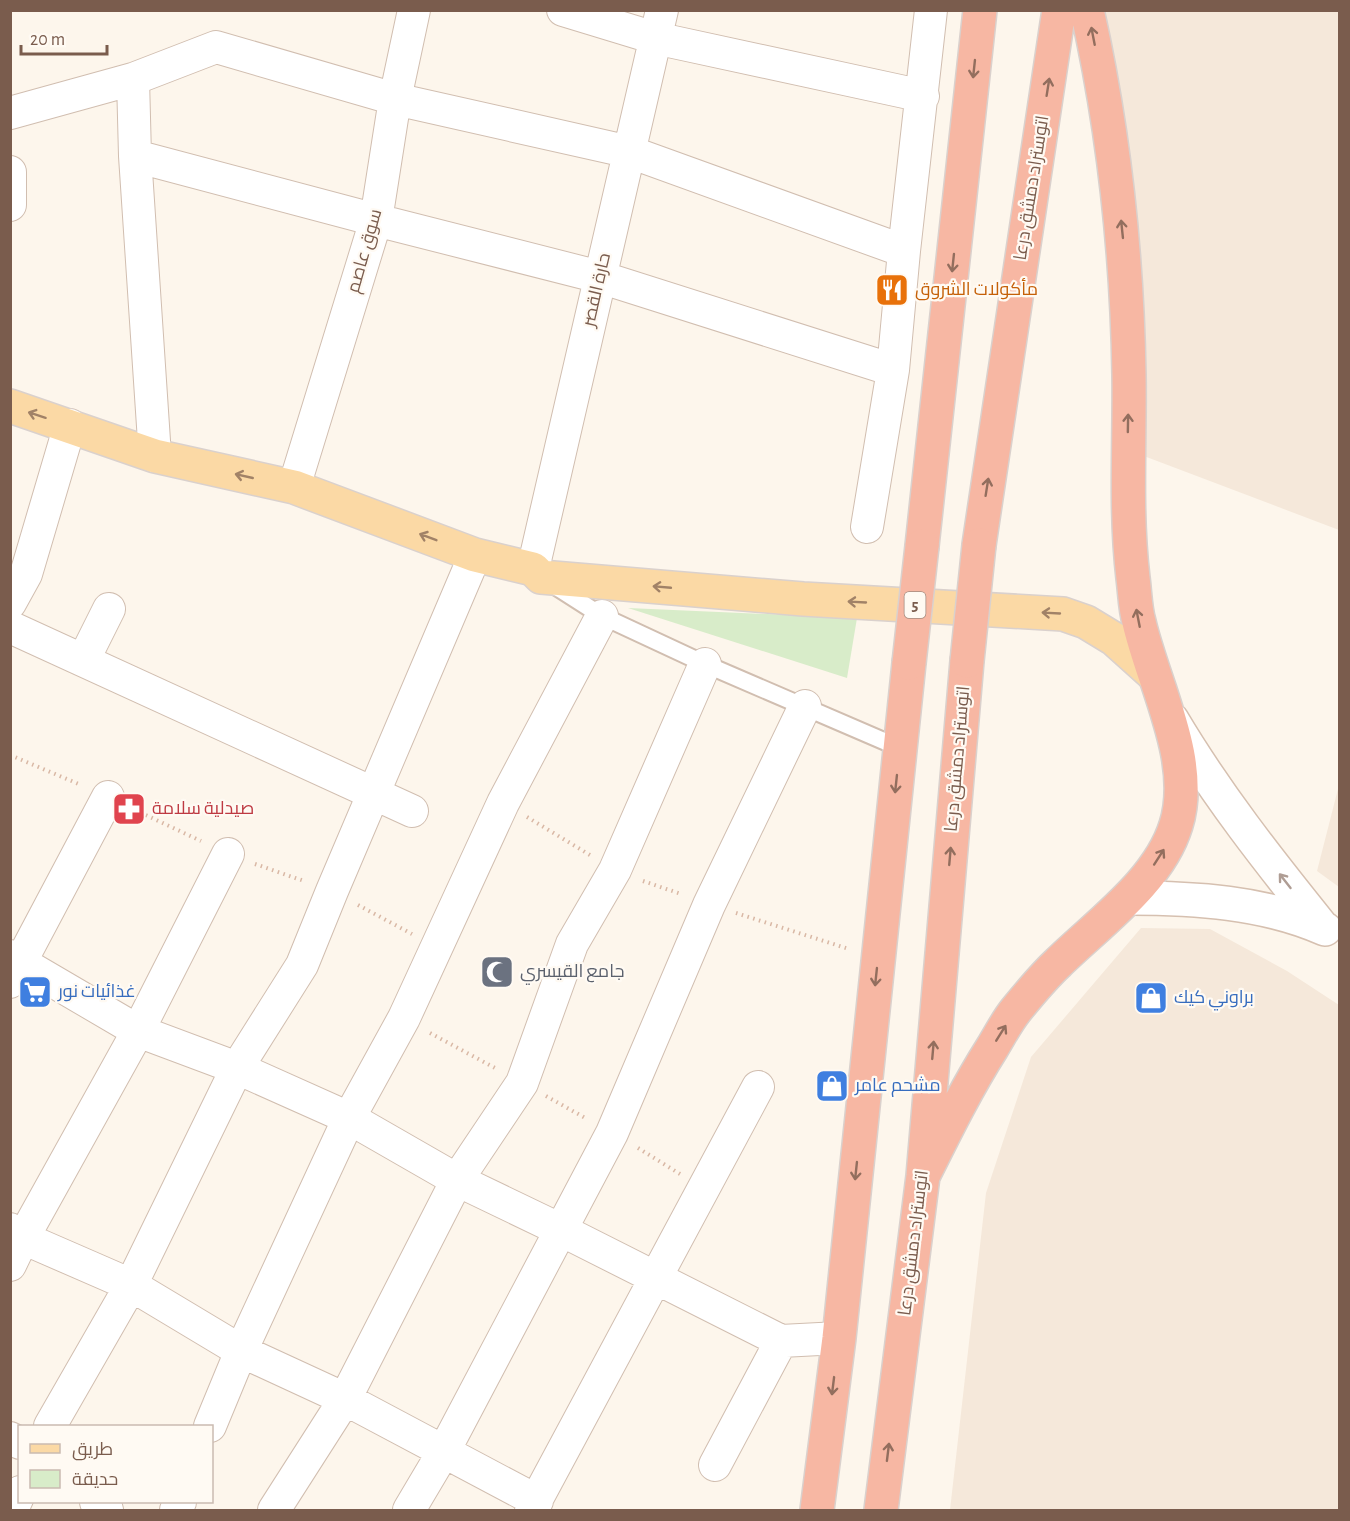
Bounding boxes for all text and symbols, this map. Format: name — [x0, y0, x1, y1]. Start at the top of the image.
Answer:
scale bar — [21, 18, 106, 56]
one-way arrow — [1087, 27, 1098, 46]
text: 20 m — [30, 31, 65, 49]
one-way arrow — [968, 58, 979, 78]
one-way arrow — [1042, 78, 1053, 97]
street label: اتوستراد دمشق درعا — [1011, 114, 1054, 262]
street label: سوق عاصم — [344, 207, 387, 296]
one-way arrow — [1116, 219, 1127, 239]
street label: حارة القصر — [580, 251, 615, 330]
one-way arrow — [947, 252, 958, 272]
restaurant icon: مأكولات الشروق — [874, 272, 910, 308]
place label: مأكولات الشروق — [915, 278, 1038, 301]
one-way arrow — [28, 408, 47, 419]
one-way arrow — [1123, 414, 1134, 434]
one-way arrow — [234, 469, 253, 481]
one-way arrow — [982, 478, 993, 498]
one-way arrow — [419, 531, 438, 542]
one-way arrow — [653, 581, 673, 592]
road number: 5 — [904, 592, 926, 618]
one-way arrow — [847, 596, 867, 607]
one-way arrow — [1042, 607, 1062, 618]
one-way arrow — [1132, 608, 1143, 628]
street label: اتوستراد دمشق درعا — [942, 685, 975, 833]
one-way arrow — [891, 773, 902, 793]
pharmacy icon: صيدلية سلامة — [111, 791, 147, 827]
place label: صيدلية سلامة — [152, 800, 254, 818]
one-way arrow — [945, 846, 956, 866]
one-way arrow — [1153, 850, 1165, 866]
one-way arrow — [1279, 874, 1292, 890]
mosque icon: جامع القيسري — [479, 954, 515, 990]
place label: جامع القيسري — [520, 963, 624, 985]
one-way arrow — [870, 967, 881, 987]
supermarket icon: غذائيات نور — [17, 974, 53, 1010]
shop icon: براوني كيك — [1133, 980, 1169, 1016]
place label: غذائيات نور — [57, 983, 136, 1002]
place label: براوني كيك — [1174, 989, 1254, 1011]
one-way arrow — [995, 1024, 1008, 1041]
one-way arrow — [928, 1041, 939, 1061]
shop icon: مشحم عامر — [814, 1068, 850, 1104]
place label: مشحم عامر — [854, 1076, 941, 1097]
one-way arrow — [850, 1161, 861, 1181]
street label: اتوستراد دمشق درعا — [895, 1169, 934, 1317]
one-way arrow — [827, 1376, 838, 1396]
legend — [18, 1425, 213, 1503]
text: طريق — [72, 1441, 113, 1461]
one-way arrow — [882, 1443, 893, 1463]
text: حديقة — [72, 1471, 118, 1489]

